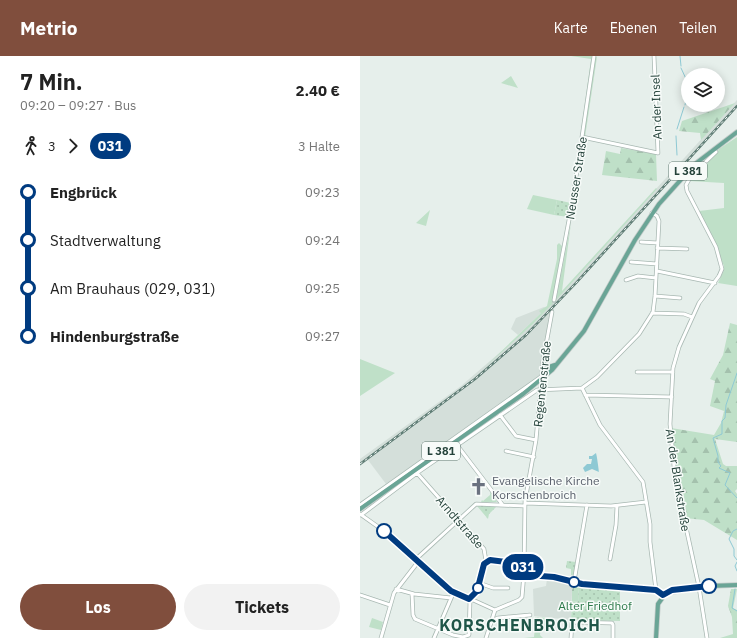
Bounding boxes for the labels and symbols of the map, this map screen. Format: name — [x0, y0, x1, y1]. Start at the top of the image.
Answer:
street label: An der Insel — [647, 74, 665, 140]
street label: Neusser Straße — [562, 135, 590, 220]
road number: L 381 — [669, 162, 707, 180]
street label: Regentenstraße — [530, 340, 554, 428]
street label: An der Blankstraße — [662, 428, 694, 533]
road number: L 381 — [422, 442, 460, 460]
place label: Evangelische Kirche Korschenbroich — [492, 473, 600, 502]
church icon: Evangelische Kirche Korschenbroich — [469, 477, 489, 497]
street label: Arndtstraße — [433, 493, 487, 552]
unlabelled marker — [376, 523, 392, 539]
line badge: 031 — [500, 554, 546, 580]
unlabelled marker — [568, 576, 580, 588]
unlabelled marker — [701, 578, 717, 594]
unlabelled marker — [472, 582, 484, 594]
park label: Alter Friedhof — [558, 598, 632, 613]
district label: KORSCHENBROICH — [439, 615, 601, 635]

